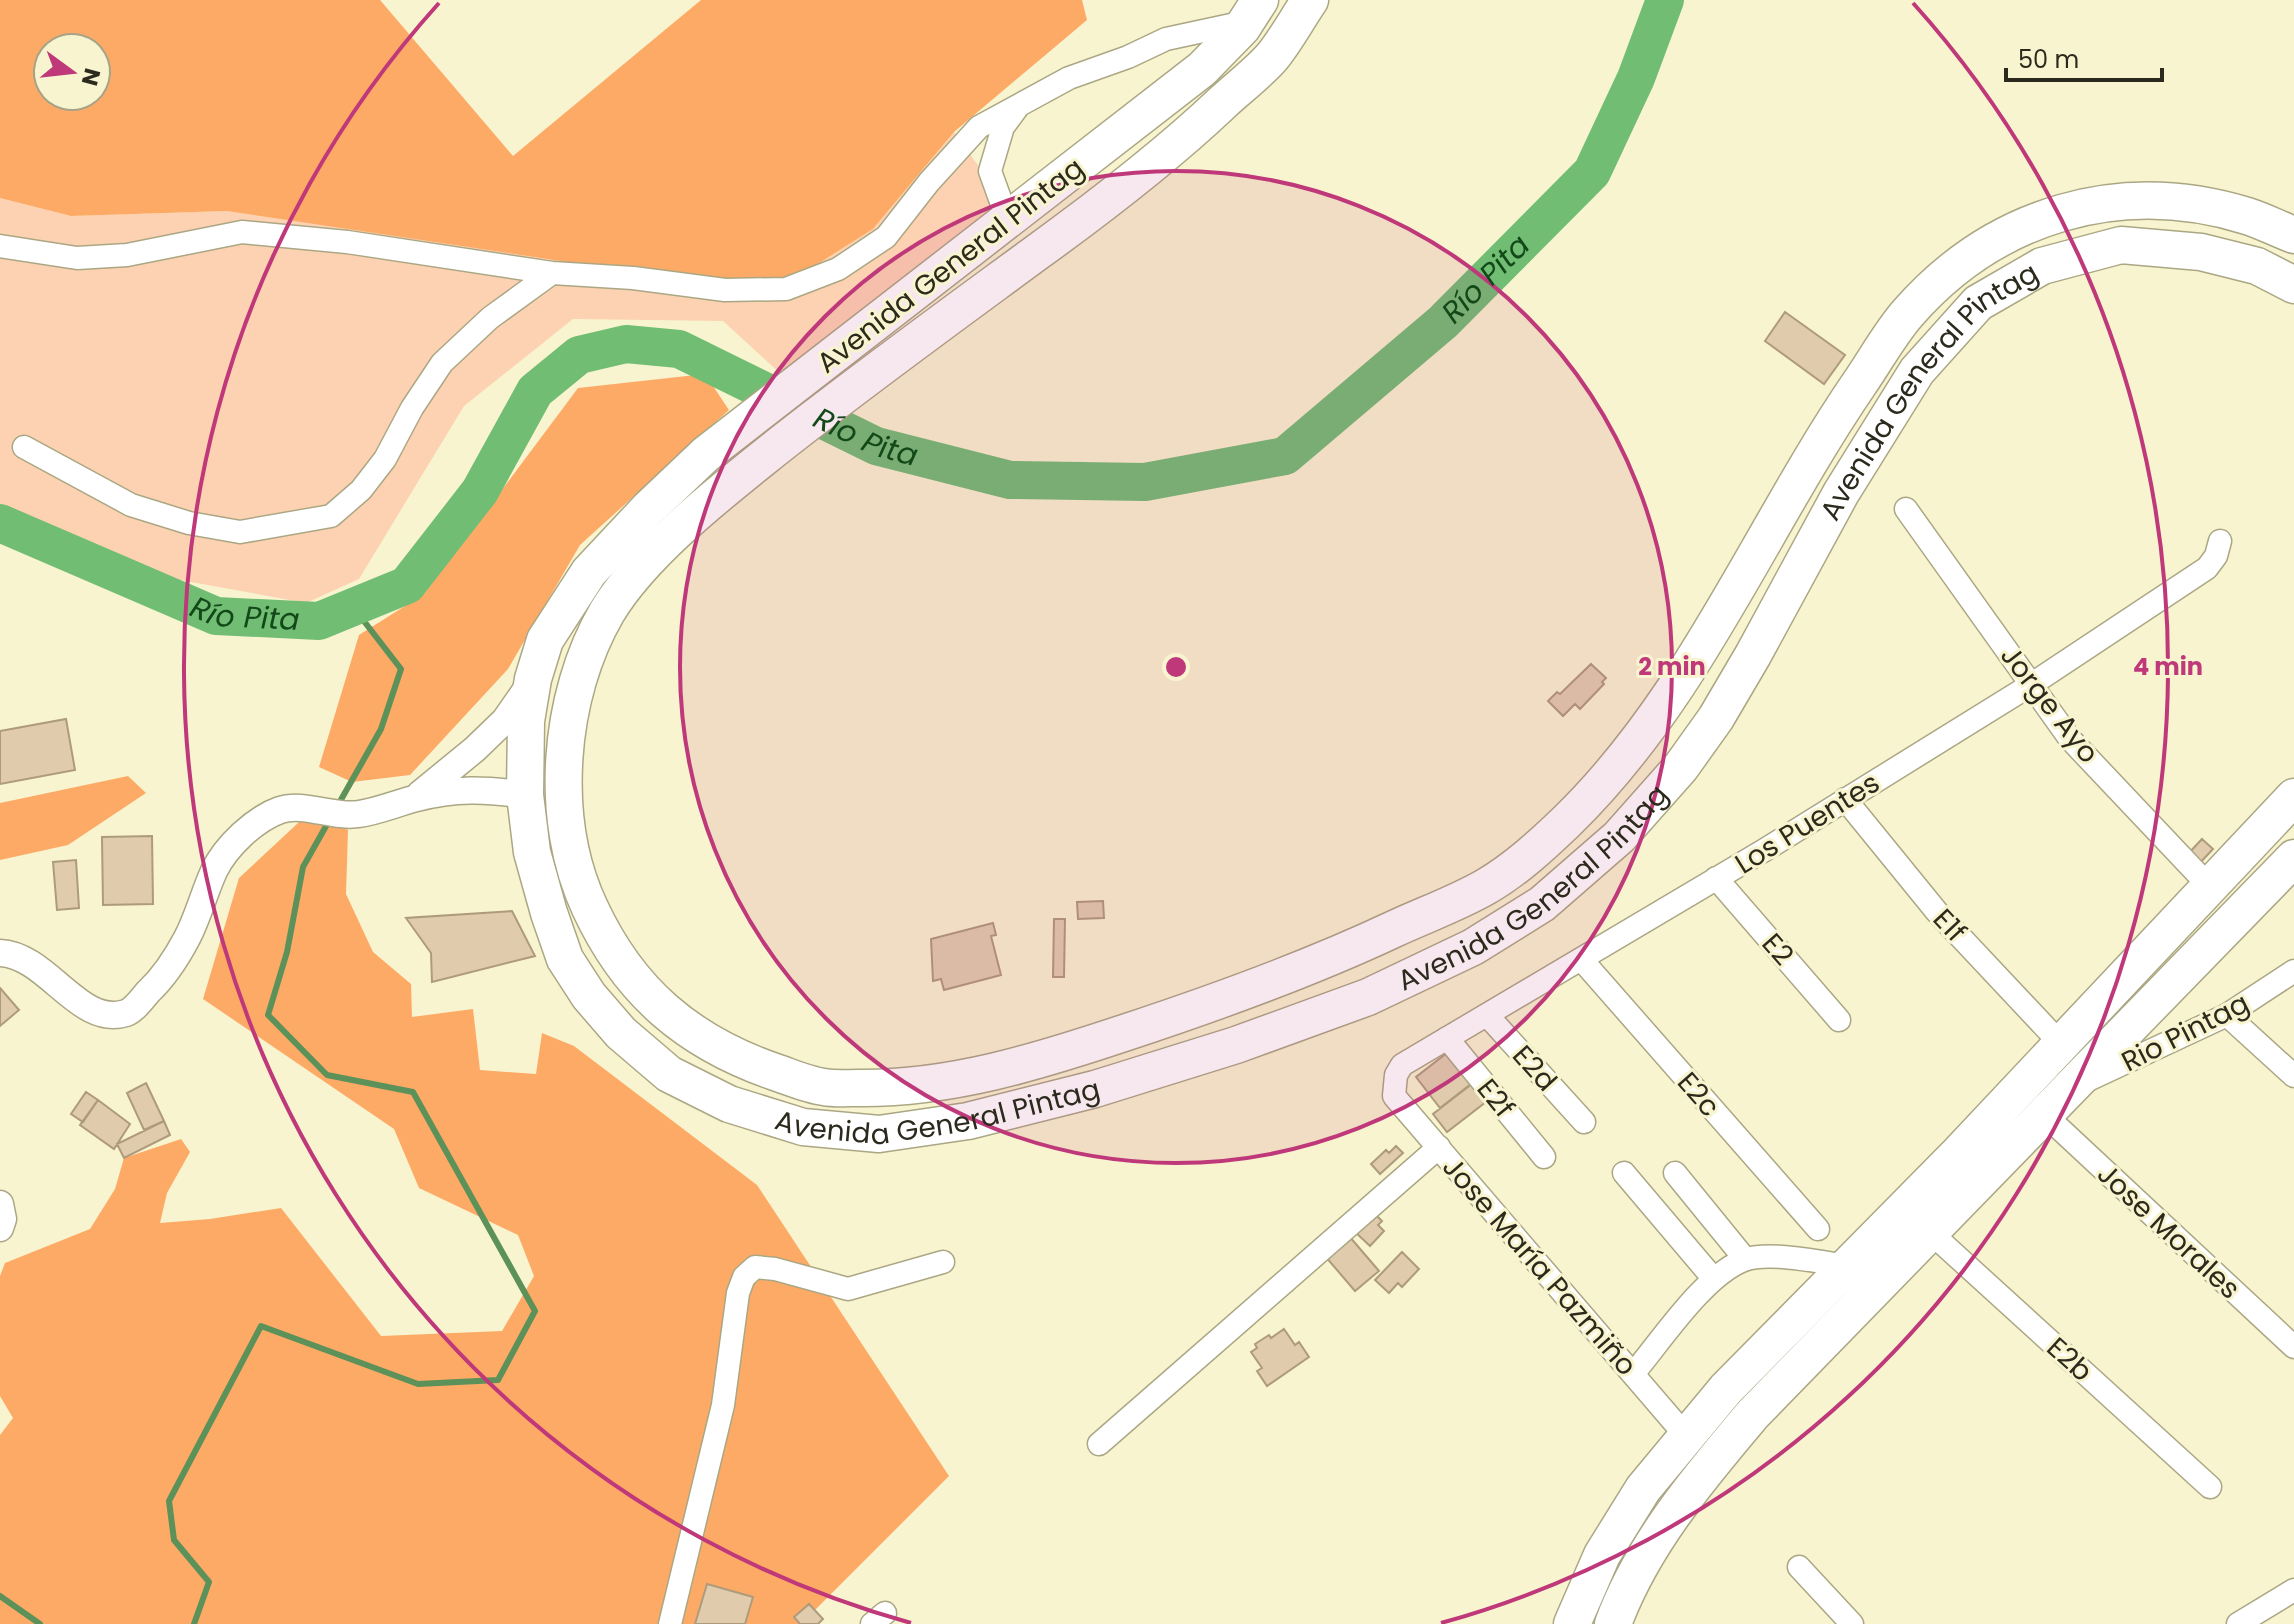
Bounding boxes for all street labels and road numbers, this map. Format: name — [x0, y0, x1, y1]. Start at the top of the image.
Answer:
street label: Avenida General Pintag — [809, 149, 1092, 382]
street label: Avenida General Pintag — [1811, 253, 2045, 527]
street label: Jorge Ayo — [1991, 637, 2108, 771]
street label: Los Puentes — [1728, 764, 1887, 883]
street label: Avenida General Pintag — [1391, 776, 1677, 1000]
street label: E1f — [1924, 900, 1975, 951]
street label: E2 — [1753, 925, 1802, 974]
street label: Rio Pintag — [2115, 984, 2256, 1081]
street label: E2d — [1504, 1037, 1566, 1100]
street label: E2c — [1668, 1064, 1729, 1125]
street label: Avenida General Pintag — [770, 1070, 1104, 1155]
street label: E2f — [1468, 1071, 1523, 1126]
street label: Jose María Pazmiño — [1434, 1148, 1646, 1384]
street label: Jose Morales — [2089, 1155, 2249, 1308]
street label: E2b — [2038, 1328, 2101, 1390]

